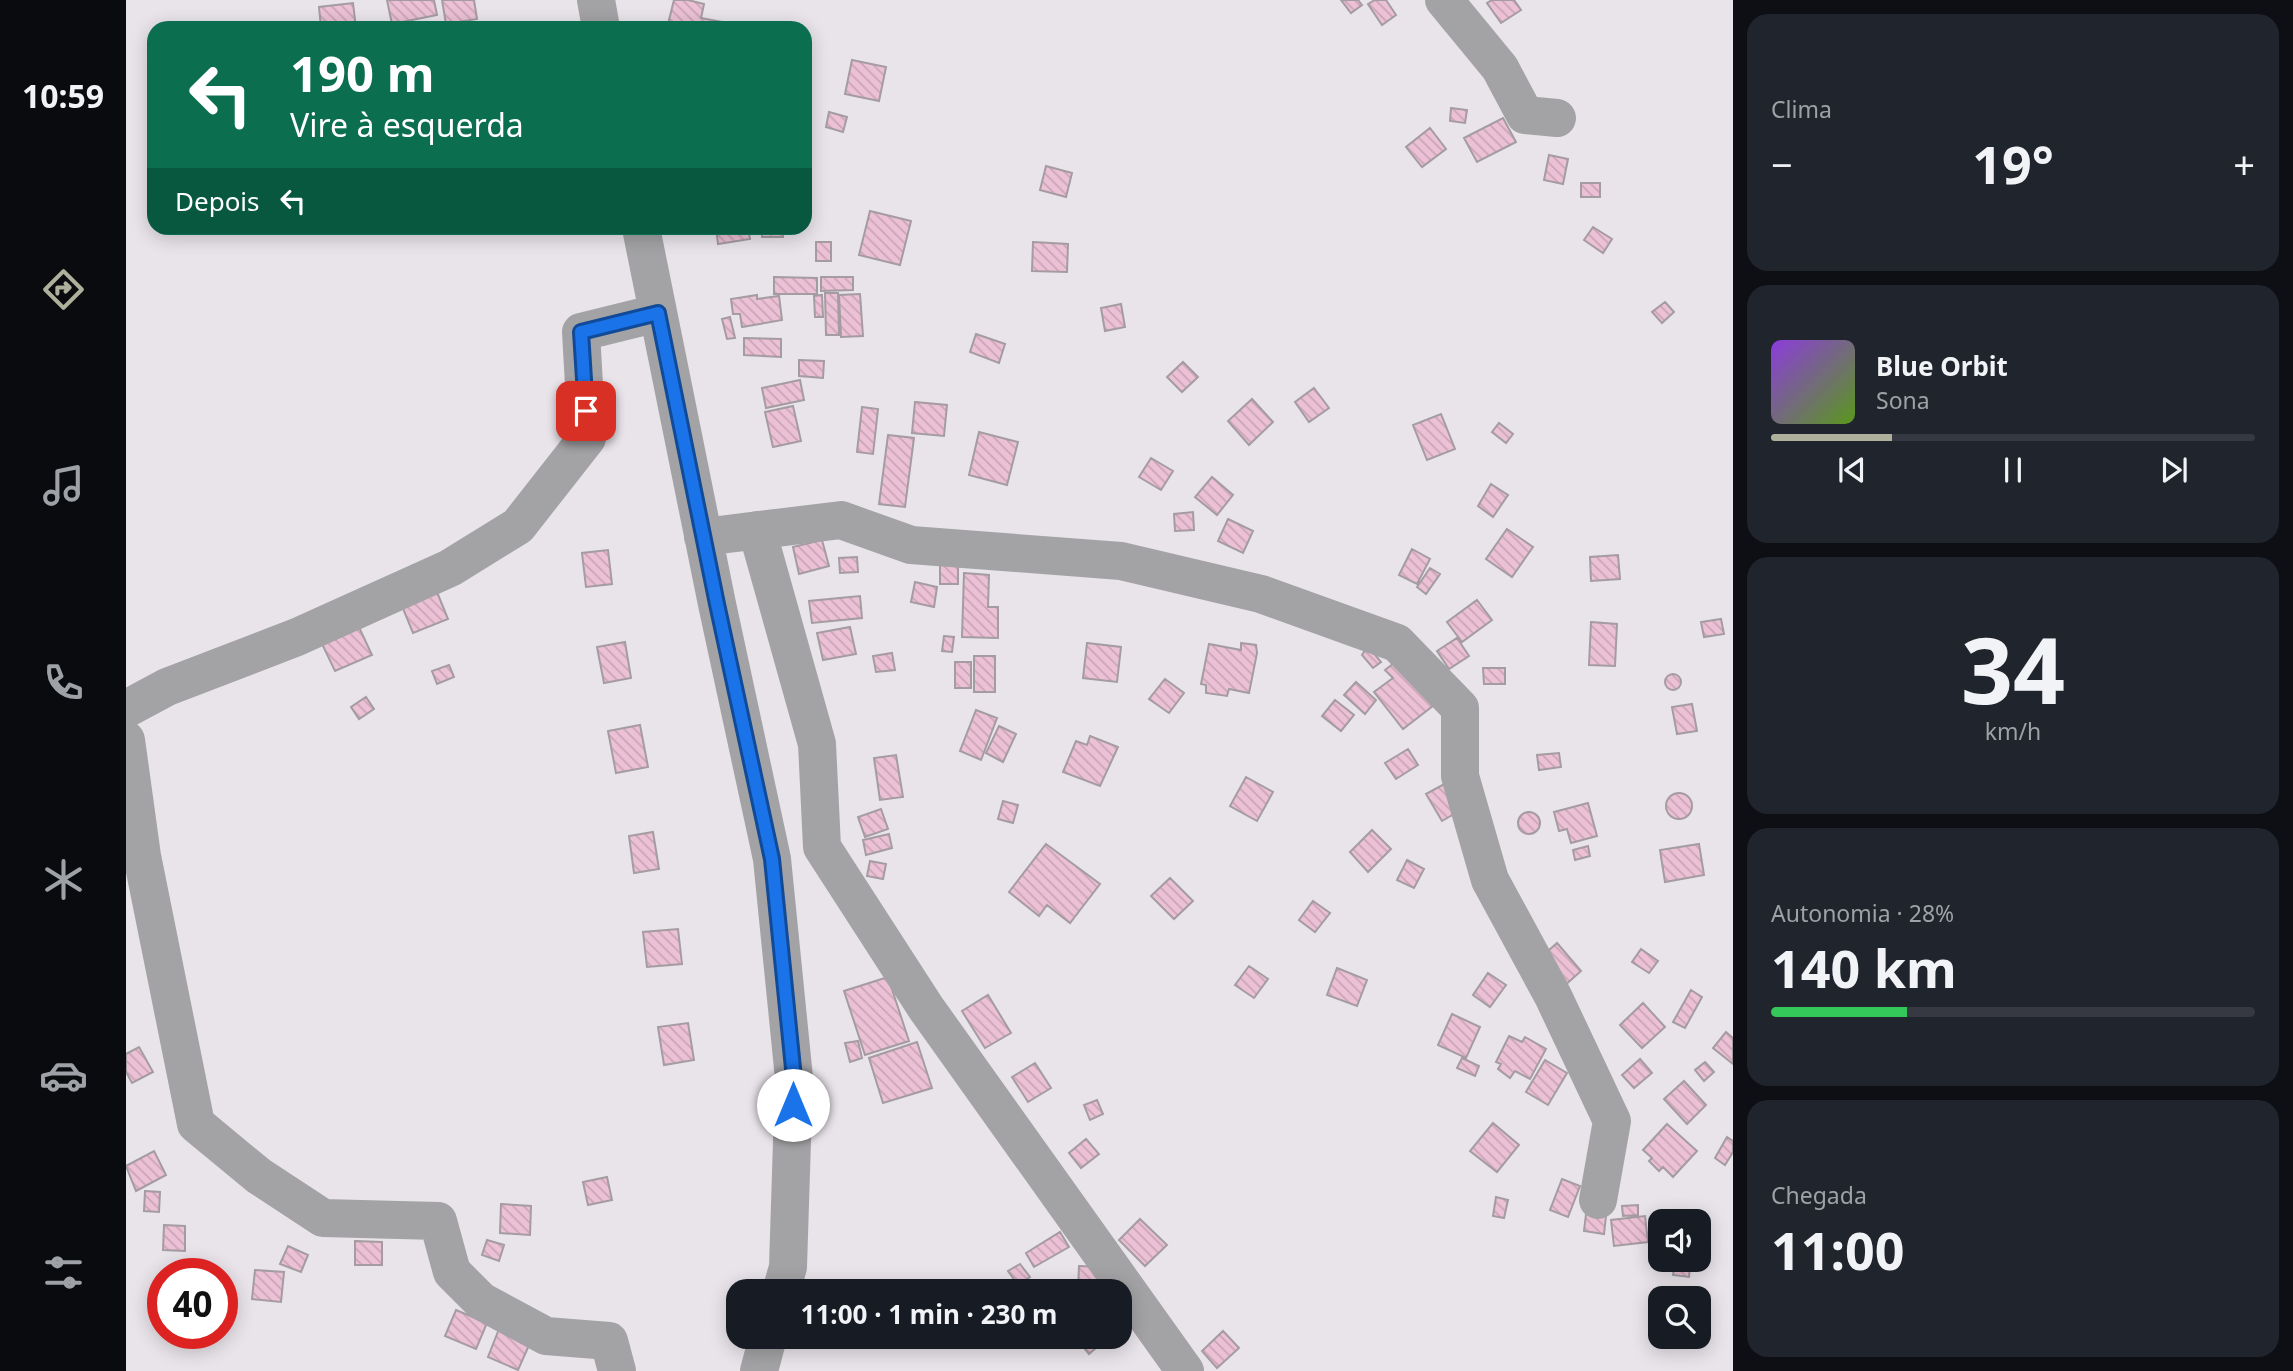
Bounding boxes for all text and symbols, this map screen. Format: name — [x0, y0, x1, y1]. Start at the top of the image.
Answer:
text: 190 m — [290, 40, 435, 106]
icon: left — [175, 49, 266, 140]
text: 10:59 — [22, 74, 104, 117]
text: Clima — [1771, 93, 1832, 125]
text: Vire à esquerda — [290, 103, 524, 146]
text: 19° — [1972, 128, 2054, 199]
text: − — [1771, 138, 1793, 190]
text: + — [2233, 138, 2255, 190]
icon: left — [274, 182, 312, 220]
text: Depois — [175, 183, 260, 219]
icon: directions — [39, 265, 88, 314]
text: Blue Orbit — [1876, 348, 2008, 384]
pin — [556, 381, 616, 441]
text: Sona — [1876, 384, 1930, 416]
icon: arrive — [567, 392, 605, 430]
icon: previous — [1833, 451, 1871, 489]
icon: pause — [1994, 451, 2032, 489]
icon: next — [2155, 451, 2193, 489]
icon: music — [39, 461, 88, 510]
text: 34 — [1961, 607, 2065, 731]
icon: phone — [39, 658, 88, 707]
text: km/h — [1985, 715, 2041, 747]
icon: climate — [39, 855, 88, 904]
text: Autonomia · 28% — [1771, 897, 1954, 929]
text: 140 km — [1771, 932, 1957, 1003]
icon: car — [39, 1051, 88, 1100]
position arrow — [756, 1068, 830, 1142]
text: Chegada — [1771, 1179, 1867, 1211]
map controls — [1648, 1209, 1711, 1349]
button: sound — [1648, 1209, 1711, 1272]
text: 11:00 — [1771, 1214, 1905, 1285]
icon: filters — [39, 1248, 88, 1297]
speed limit sign: 40 — [147, 1258, 238, 1349]
button: search — [1648, 1286, 1711, 1349]
text: 11:00 · 1 min · 230 m — [801, 1296, 1057, 1332]

